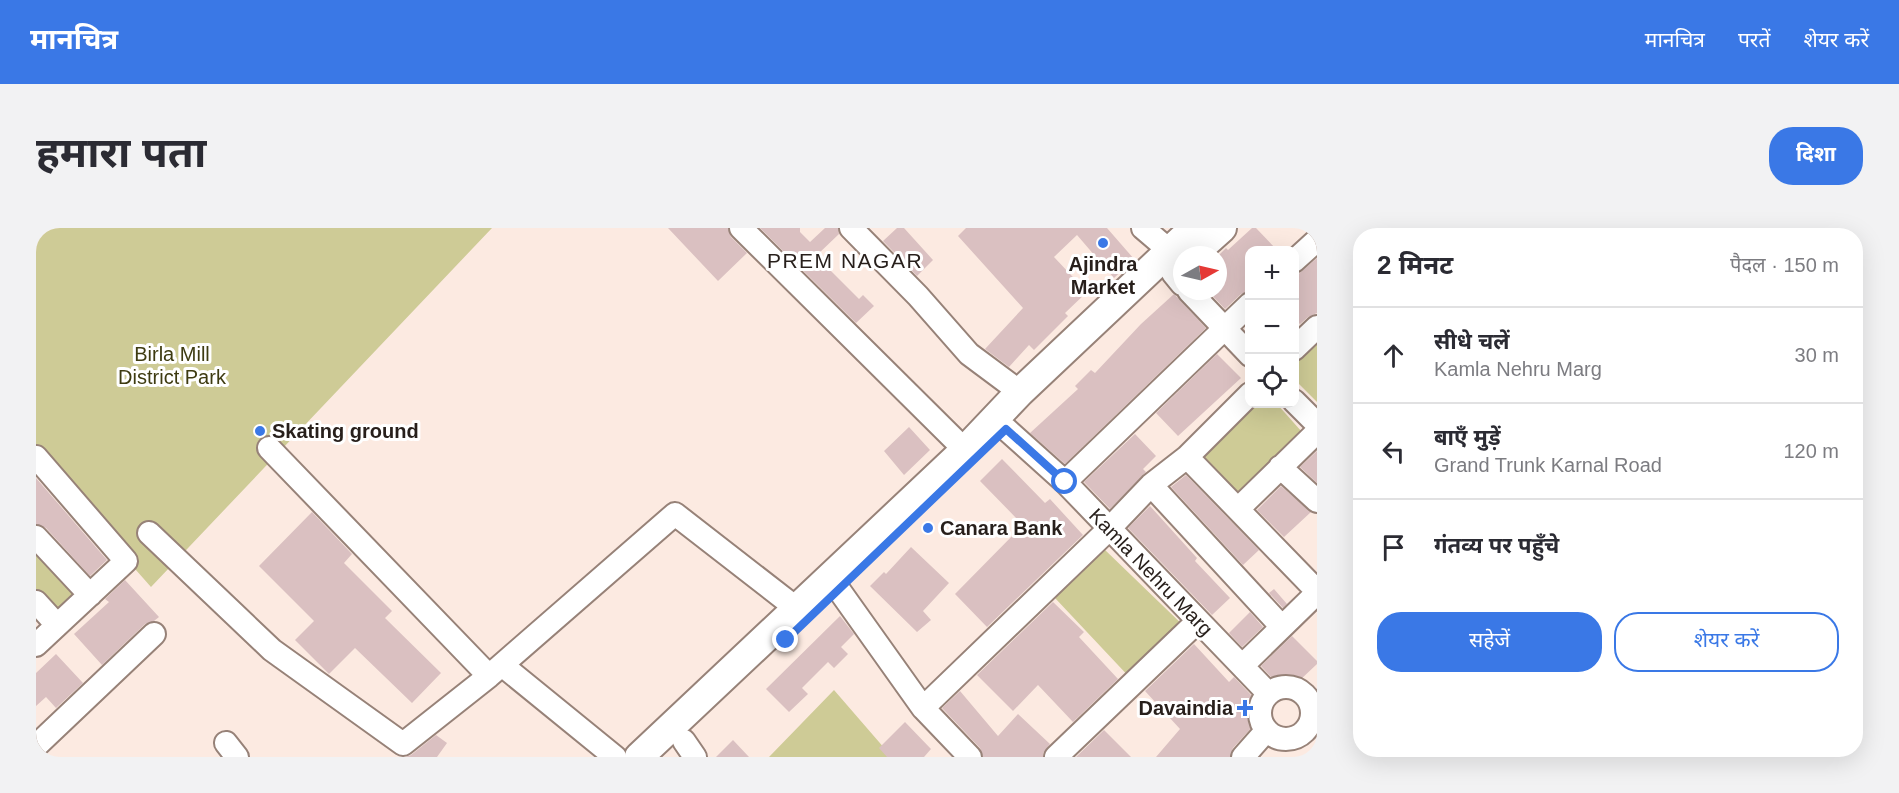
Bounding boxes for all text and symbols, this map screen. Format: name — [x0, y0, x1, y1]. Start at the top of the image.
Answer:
text: मानचित्र — [30, 24, 118, 55]
text: मानचित्र — [1645, 28, 1705, 51]
text: परतें — [1738, 28, 1770, 51]
text: शेयर करें — [1803, 28, 1869, 51]
button: दिशा — [1769, 127, 1863, 185]
text: हमारा पता — [36, 129, 206, 176]
marker: Ajindra Market — [1096, 236, 1110, 250]
north arrow — [1173, 246, 1227, 300]
map controls — [1245, 246, 1299, 408]
button: + — [1245, 246, 1299, 300]
district label: PREM NAGAR — [767, 249, 923, 272]
text: 2 मिनट — [1377, 250, 1453, 280]
place label: Ajindra Market — [1069, 253, 1138, 298]
text: पैदल · 150 m — [1730, 254, 1839, 276]
button: − — [1245, 300, 1299, 354]
text: सीधे चलें — [1434, 329, 1509, 354]
icon: ahead — [1377, 339, 1410, 372]
park label: Birla Mill District Park — [118, 343, 227, 388]
text: 30 m — [1795, 344, 1839, 366]
button: locate — [1245, 354, 1299, 408]
text: Kamla Nehru Marg — [1434, 358, 1602, 380]
place label: Skating ground — [272, 420, 419, 442]
marker: Skating ground — [253, 424, 267, 438]
text: बाएँ मुड़ें — [1434, 425, 1500, 450]
icon: left — [1377, 435, 1410, 468]
text: 120 m — [1783, 440, 1839, 462]
text: Grand Trunk Karnal Road — [1434, 454, 1662, 476]
route start — [1051, 468, 1077, 494]
street label: Kamla Nehru Marg — [1085, 504, 1217, 640]
place label: Canara Bank — [940, 517, 1063, 539]
marker: Canara Bank — [921, 521, 935, 535]
icon: arrive — [1377, 531, 1410, 564]
text: गंतव्य पर पहुँचे — [1434, 533, 1559, 558]
button: सहेजें — [1377, 612, 1602, 672]
button: शेयर करें — [1614, 612, 1839, 672]
route end — [772, 626, 798, 652]
place label: Davaindia — [1139, 697, 1234, 719]
marker: Davaindia — [1238, 701, 1252, 715]

